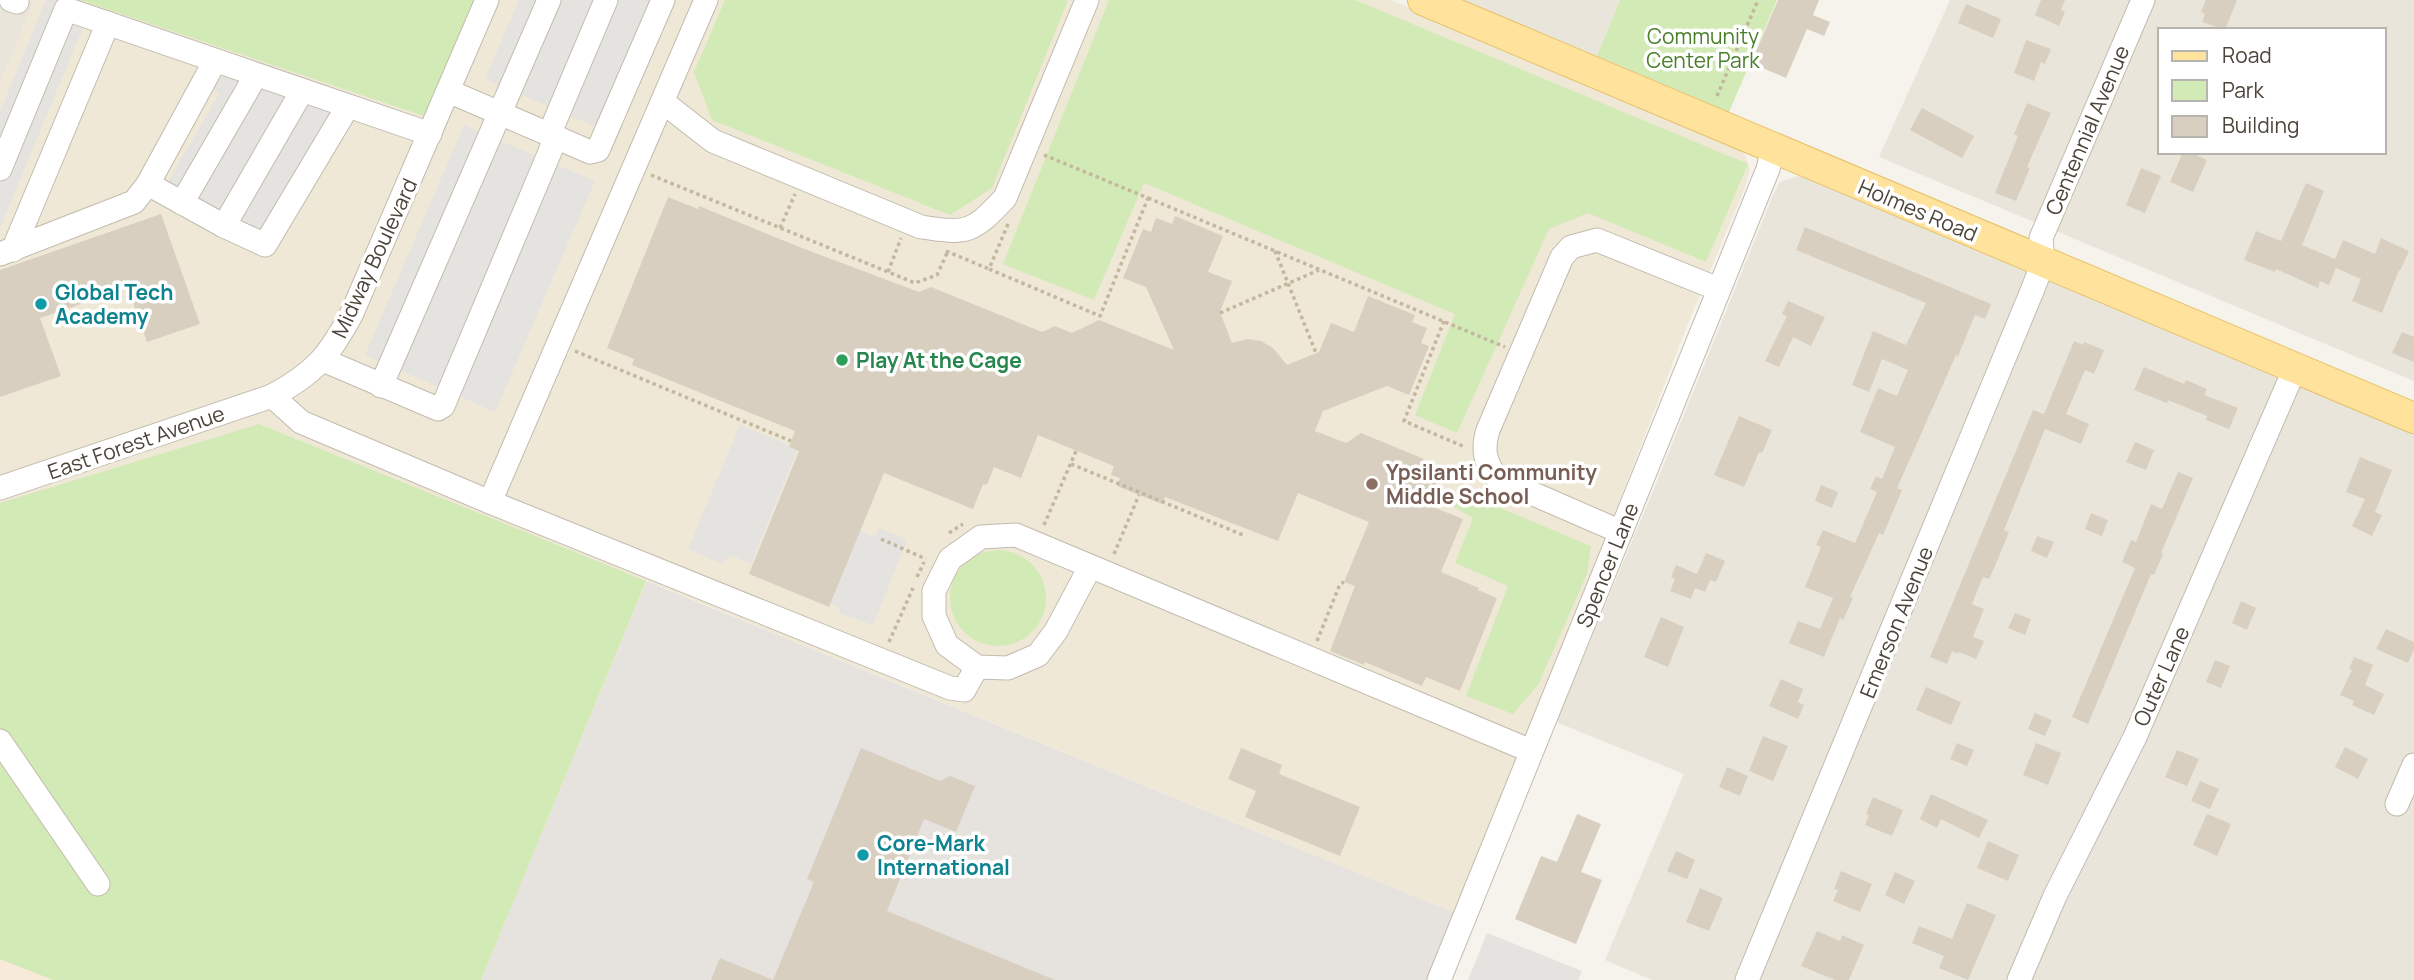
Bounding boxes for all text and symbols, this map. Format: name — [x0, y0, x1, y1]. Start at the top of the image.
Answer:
park label: Community Center Park — [1646, 22, 1760, 74]
legend — [2158, 28, 2386, 154]
street label: Centennial Avenue — [2039, 41, 2135, 219]
text: Road — [2222, 41, 2272, 69]
text: Park — [2222, 76, 2264, 104]
text: Building — [2222, 111, 2299, 139]
street label: Holmes Road — [1854, 172, 1982, 248]
street label: Midway Boulevard — [325, 174, 423, 342]
place label: Global Tech Academy — [55, 278, 173, 330]
marker: Global Tech Academy — [33, 296, 49, 312]
place label: Play At the Cage — [856, 346, 1022, 374]
marker: Play At the Cage — [834, 352, 850, 368]
street label: East Forest Avenue — [44, 399, 228, 485]
place label: Ypsilanti Community Middle School — [1386, 458, 1597, 510]
marker: Ypsilanti Community Middle School — [1364, 476, 1380, 492]
street label: Spencer Lane — [1569, 498, 1645, 632]
street label: Emerson Avenue — [1853, 542, 1939, 702]
street label: Outer Lane — [2126, 622, 2196, 730]
place label: Core-Mark International — [877, 829, 1010, 881]
marker: Core-Mark International — [855, 847, 871, 863]

